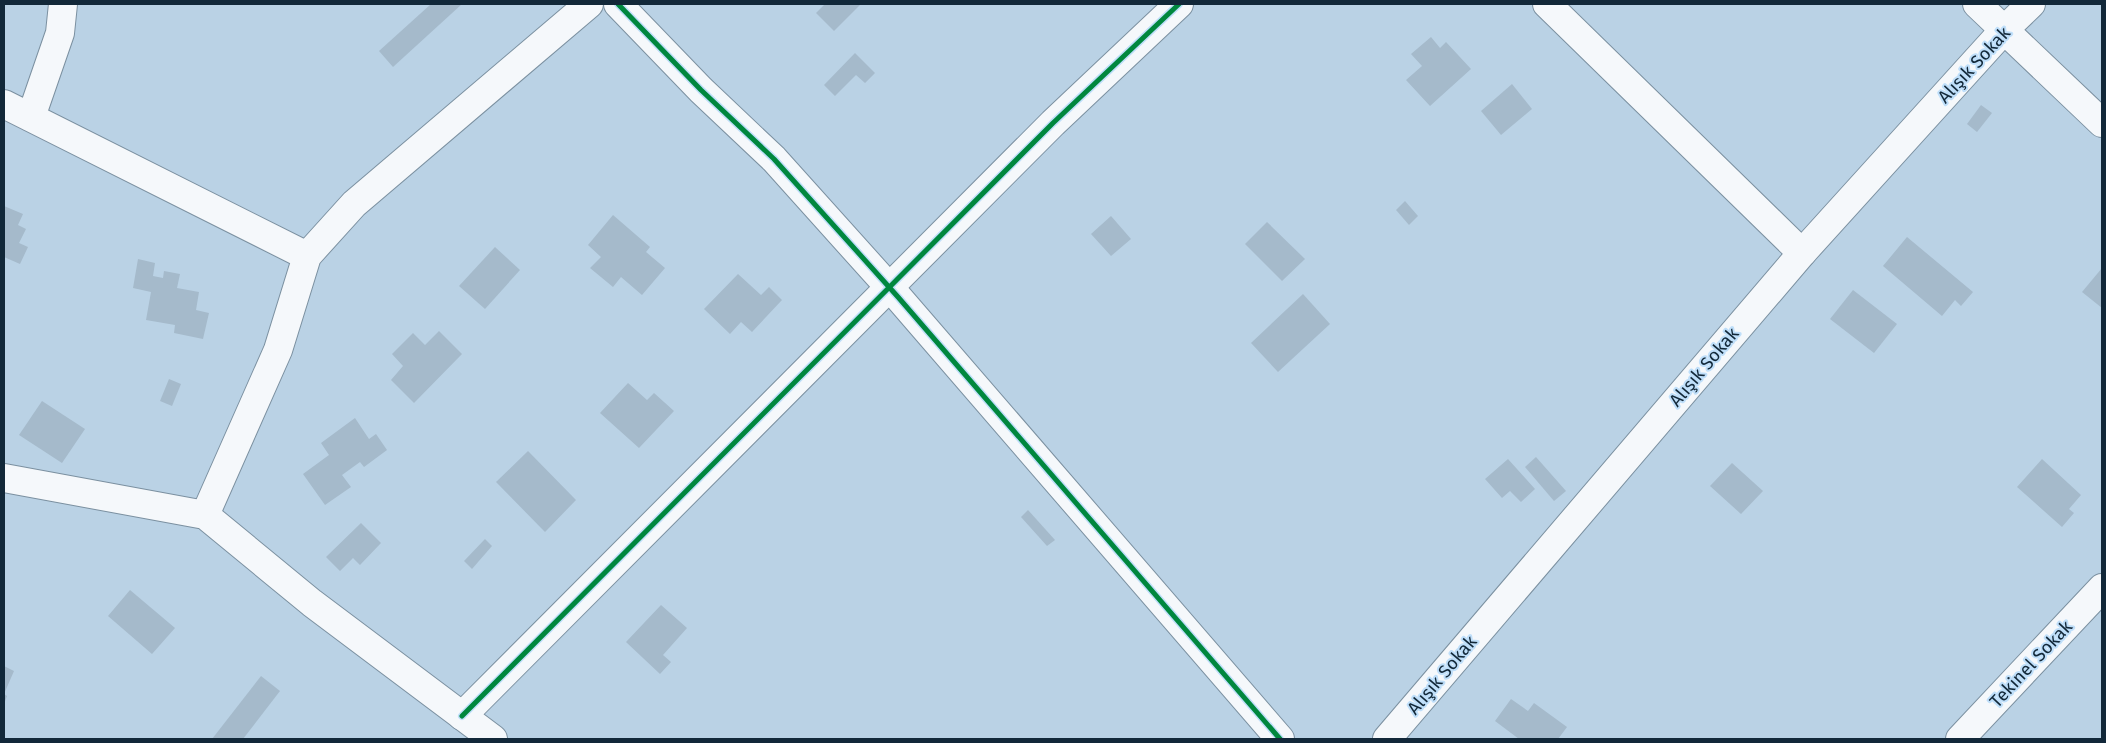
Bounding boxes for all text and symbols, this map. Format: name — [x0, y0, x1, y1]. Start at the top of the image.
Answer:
street label: Alışık Sokak — [1933, 22, 2015, 108]
street label: Alışık Sokak — [1665, 322, 1744, 411]
street label: Tekinel Sokak — [1985, 615, 2077, 712]
street label: Alışık Sokak — [1403, 630, 1482, 719]

